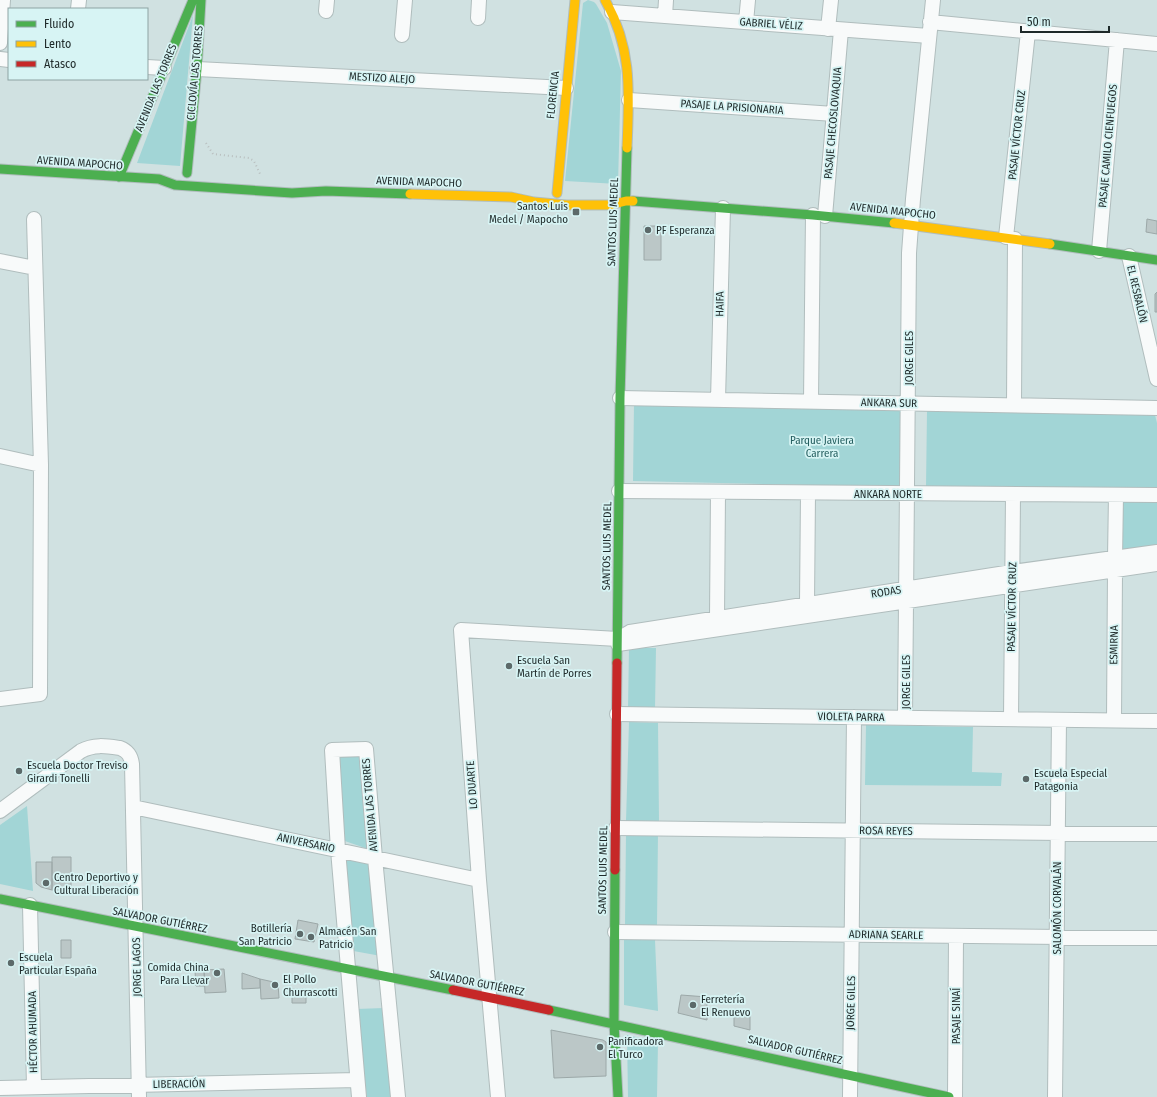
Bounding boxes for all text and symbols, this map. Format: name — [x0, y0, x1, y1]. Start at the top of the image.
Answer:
legend — [8, 8, 148, 80]
scale bar — [1021, 8, 1109, 34]
street label: GABRIEL VÉLIZ — [739, 14, 803, 33]
text: 50 m — [1027, 15, 1051, 29]
text: Fluido — [44, 17, 74, 31]
street label: CICLOVÍA LAS TORRES — [183, 25, 206, 121]
text: Lento — [44, 37, 71, 51]
street label: AVENIDA LAS TORRES — [132, 42, 180, 134]
text: Atasco — [44, 57, 76, 71]
street label: PASAJE CHECOSLOVAQUIA — [822, 66, 844, 179]
street label: MESTIZO ALEJO — [349, 70, 415, 86]
street label: FLORENCIA — [544, 70, 562, 120]
street label: PASAJE CAMILO CIENFUEGOS — [1096, 83, 1120, 208]
street label: PASAJE VÍCTOR CRUZ — [1005, 89, 1028, 180]
street label: PASAJE LA PRISIONARIA — [680, 97, 784, 117]
street label: AVENIDA MAPOCHO — [37, 154, 123, 172]
street label: AVENIDA MAPOCHO — [376, 174, 462, 190]
street label: SANTOS LUIS MEDEL — [605, 177, 621, 267]
place label: Santos Luis Medel / Mapocho — [489, 200, 568, 226]
street label: AVENIDA MAPOCHO — [850, 200, 937, 222]
marker: Santos Luis Medel / Mapocho — [571, 207, 581, 217]
place label: PF Esperanza — [656, 224, 715, 237]
marker: PF Esperanza — [643, 225, 653, 235]
street label: EL RESBALÓN — [1124, 264, 1151, 324]
street label: HAIFA — [713, 291, 727, 317]
street label: JORGE GILES — [903, 330, 916, 385]
street label: ANKARA SUR — [861, 396, 917, 410]
park label: Parque Javiera Carrera — [790, 434, 854, 460]
street label: ANKARA NORTE — [854, 488, 922, 501]
street label: SANTOS LUIS MEDEL — [600, 501, 614, 591]
street label: PASAJE VÍCTOR CRUZ — [1004, 562, 1019, 652]
street label: RODAS — [870, 583, 903, 601]
street label: ESMIRNA — [1107, 625, 1121, 665]
place label: Escuela San Martín de Porres — [517, 654, 592, 680]
street label: JORGE GILES — [900, 654, 913, 709]
marker: Escuela San Martín de Porres — [504, 661, 514, 671]
street label: VIOLETA PARRA — [817, 710, 885, 724]
street label: AVENIDA LAS TORRES — [359, 757, 381, 852]
place label: Escuela Doctor Treviso Girardi Tonelli — [27, 759, 128, 785]
street label: LO DUARTE — [464, 760, 480, 810]
marker: Escuela Doctor Treviso Girardi Tonelli — [14, 766, 24, 776]
place label: Escuela Especial Patagonia — [1034, 767, 1107, 793]
marker: Escuela Especial Patagonia — [1021, 774, 1031, 784]
street label: ROSA REYES — [859, 824, 913, 838]
street label: SANTOS LUIS MEDEL — [596, 825, 610, 915]
street label: ANIVERSARIO — [276, 831, 336, 856]
street label: SALOMÓN CORVALÁN — [1050, 861, 1064, 955]
place label: Centro Deportivo y Cultural Liberación — [54, 871, 139, 897]
marker: Centro Deportivo y Cultural Liberación — [41, 878, 51, 888]
street label: SALVADOR GUTIÉRREZ — [111, 903, 209, 936]
place label: Botillería San Patricio — [239, 922, 292, 948]
place label: Almacén San Patricio — [319, 925, 377, 951]
street label: ADRIANA SEARLE — [849, 928, 923, 942]
marker: Botillería San Patricio — [295, 929, 305, 939]
marker: Almacén San Patricio — [306, 932, 316, 942]
street label: JORGE LAGOS — [130, 937, 144, 997]
place label: Escuela Particular España — [19, 951, 97, 977]
marker: Escuela Particular España — [6, 958, 16, 968]
place label: Comida China Para Llevar — [148, 961, 209, 987]
street label: SALVADOR GUTIÉRREZ — [428, 966, 526, 999]
marker: Comida China Para Llevar — [212, 968, 222, 978]
place label: El Pollo Churrascotti — [283, 973, 338, 999]
street label: JORGE GILES — [844, 975, 858, 1030]
marker: El Pollo Churrascotti — [270, 980, 280, 990]
street label: PASAJE SINAÍ — [949, 988, 963, 1044]
street label: HÉCTOR AHUMADA — [25, 991, 40, 1073]
place label: Ferretería El Renuevo — [701, 993, 751, 1019]
marker: Ferretería El Renuevo — [688, 1000, 698, 1010]
street label: SALVADOR GUTIÉRREZ — [746, 1032, 844, 1067]
place label: Panificadora El Turco — [608, 1035, 663, 1061]
marker: Panificadora El Turco — [595, 1042, 605, 1052]
street label: LIBERACIÓN — [153, 1076, 205, 1091]

